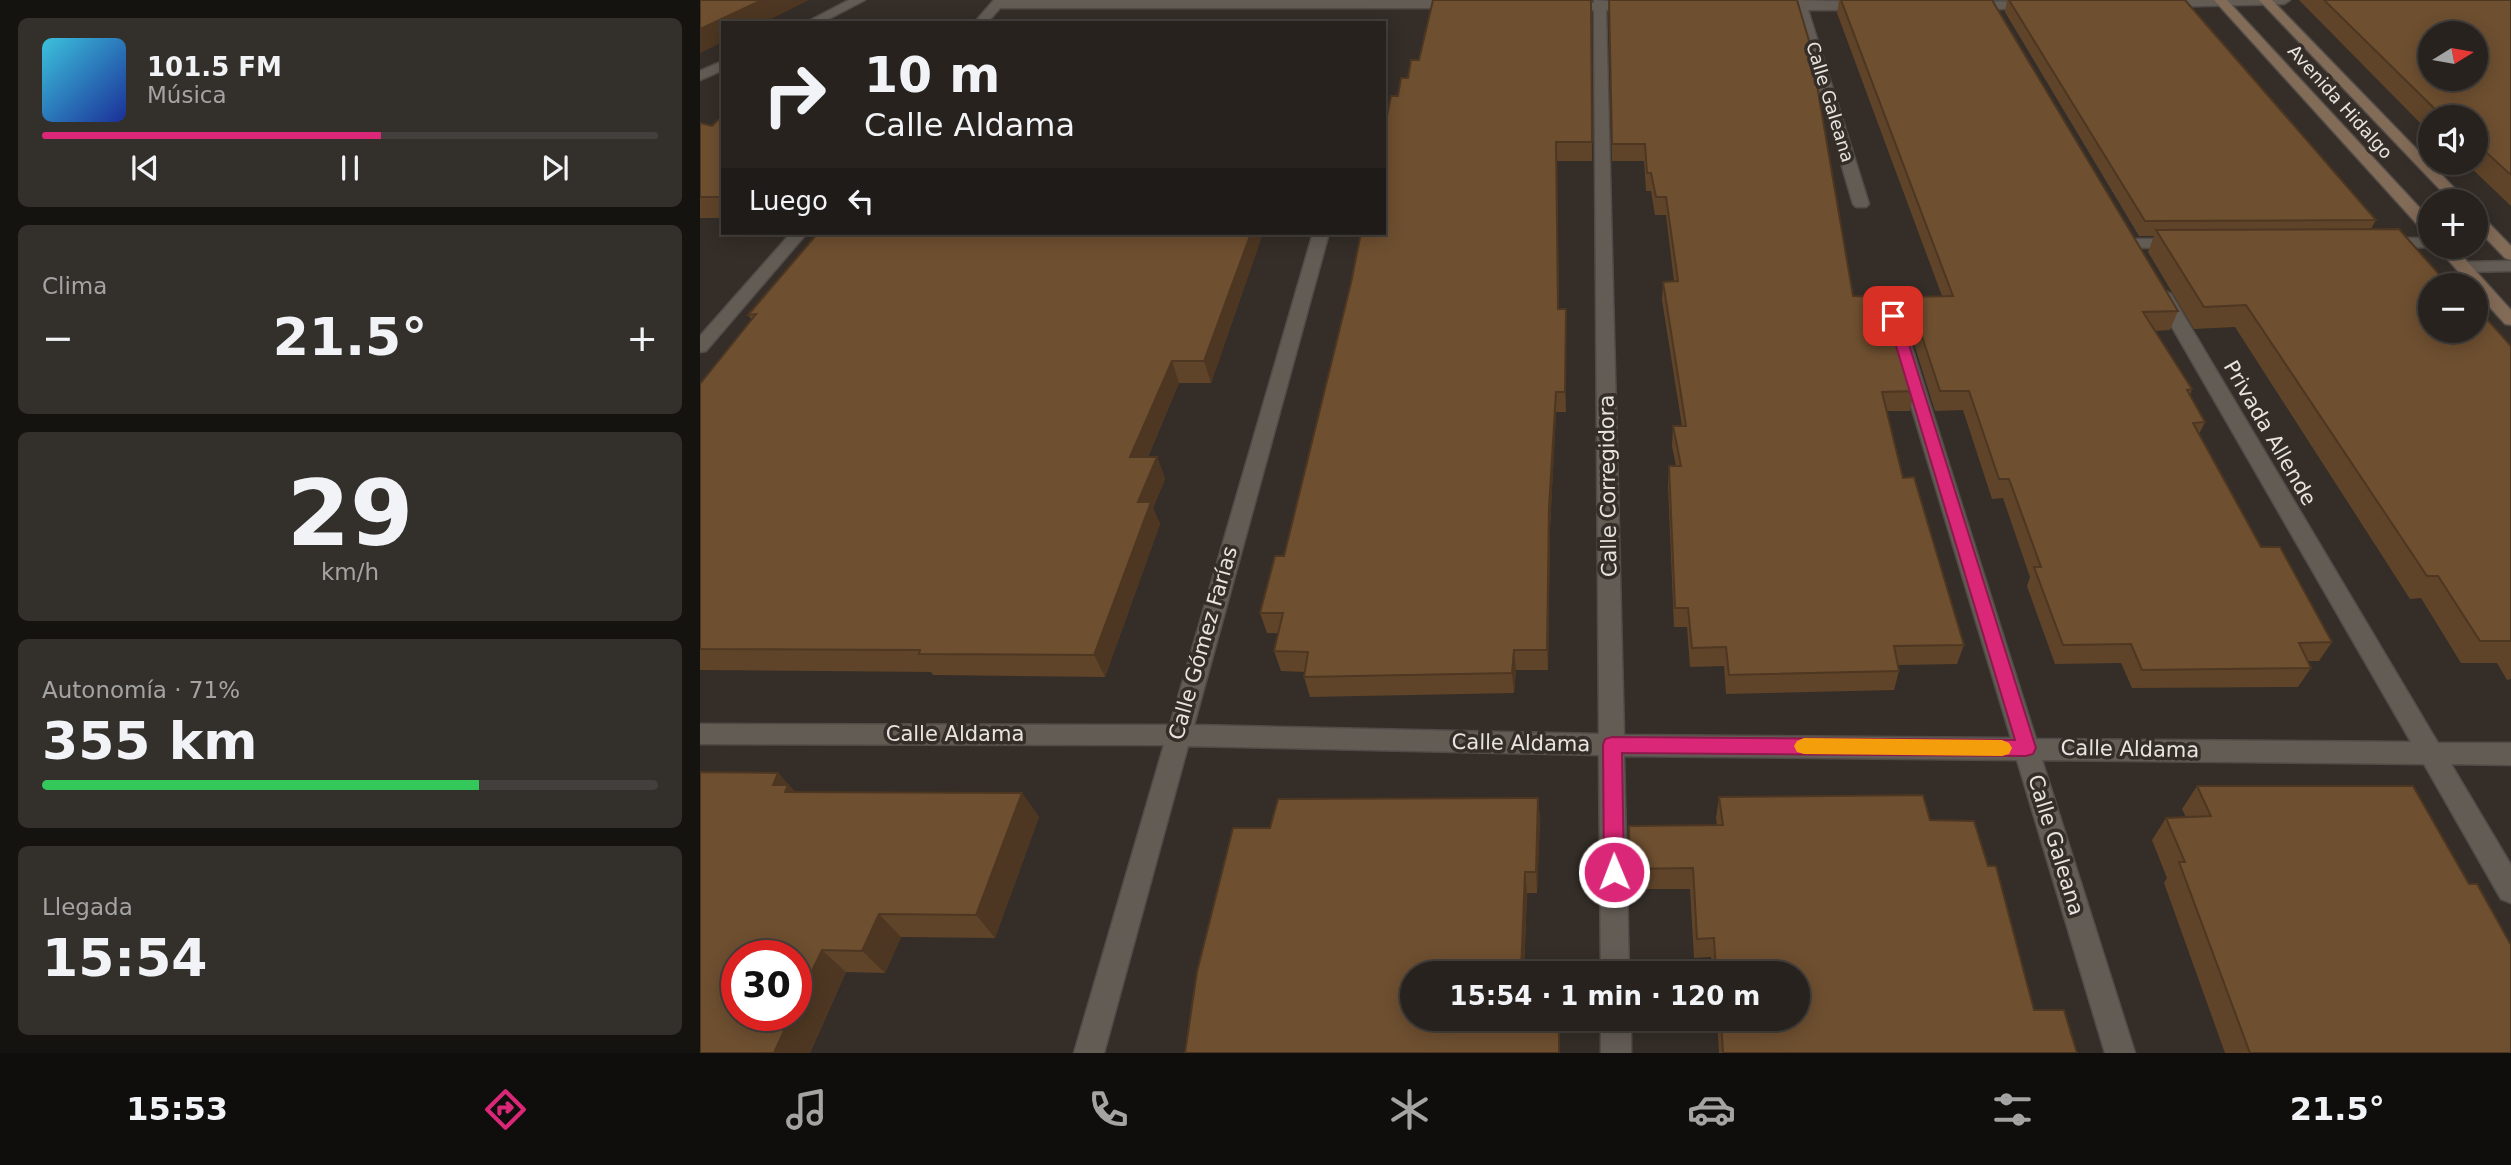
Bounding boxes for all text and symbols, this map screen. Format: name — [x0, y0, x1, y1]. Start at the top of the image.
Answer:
north arrow — [2418, 21, 2488, 91]
map controls — [2418, 21, 2488, 343]
street label: Calle Galeana — [1802, 39, 1859, 165]
street label: Avenida Hidalgo — [2284, 40, 2397, 163]
text: 10 m — [864, 47, 1000, 104]
icon: right — [749, 49, 840, 140]
text: 101.5 FM — [147, 52, 282, 82]
text: Música — [147, 82, 227, 108]
button: sound — [2418, 105, 2488, 175]
text: Calle Aldama — [864, 106, 1075, 144]
icon: previous — [126, 149, 164, 187]
icon: pause — [331, 149, 369, 187]
icon: next — [536, 149, 574, 187]
icon: left — [842, 182, 880, 220]
text: Luego — [749, 186, 828, 216]
button: + — [2418, 189, 2488, 259]
text: Clima — [42, 273, 107, 299]
button: − — [2418, 273, 2488, 343]
pin — [1863, 286, 1923, 346]
icon: arrive — [1874, 297, 1912, 335]
text: 21.5° — [273, 307, 427, 367]
text: − — [42, 316, 74, 360]
text: + — [626, 316, 658, 360]
street label: Privada Allende — [2219, 356, 2321, 510]
street label: Calle Corregidora — [1594, 395, 1622, 577]
text: 29 — [287, 461, 413, 566]
street label: Calle Gómez Farías — [1164, 543, 1242, 743]
text: km/h — [321, 559, 379, 585]
text: Autonomía · 71% — [42, 677, 240, 703]
text: 355 km — [42, 711, 257, 771]
street label: Calle Aldama — [886, 722, 1024, 746]
street label: Calle Aldama — [1452, 730, 1590, 756]
street label: Calle Aldama — [2061, 736, 2199, 762]
street label: Calle Galeana — [2023, 772, 2089, 918]
position arrow — [1577, 835, 1651, 909]
text: Llegada — [42, 894, 133, 920]
text: 15:54 — [42, 928, 208, 988]
speed limit sign: 30 — [721, 940, 812, 1031]
text: 15:54 · 1 min · 120 m — [1450, 981, 1760, 1011]
icon: directions — [481, 1085, 530, 1134]
icon: music — [782, 1085, 831, 1134]
icon: phone — [1084, 1085, 1133, 1134]
icon: climate — [1385, 1085, 1434, 1134]
icon: car — [1687, 1085, 1736, 1134]
icon: filters — [1988, 1085, 2037, 1134]
text: 15:53 — [126, 1090, 228, 1128]
text: 21.5° — [2290, 1090, 2385, 1128]

